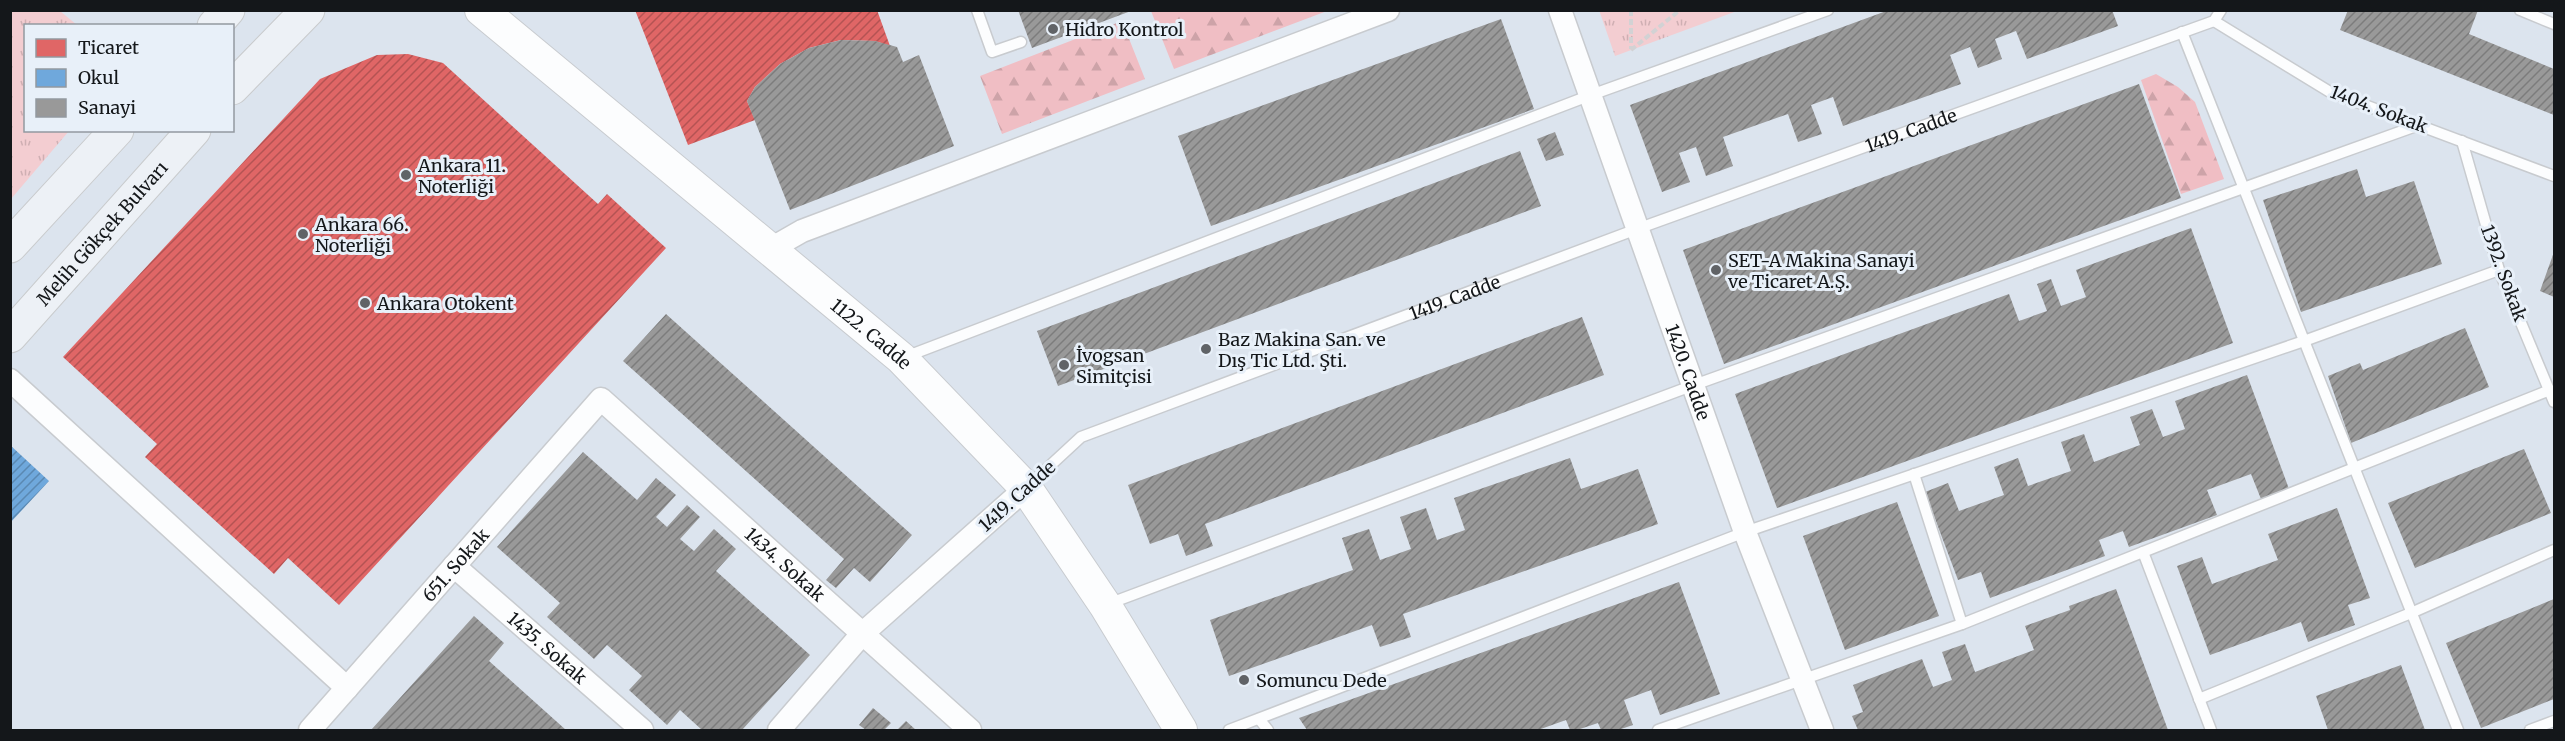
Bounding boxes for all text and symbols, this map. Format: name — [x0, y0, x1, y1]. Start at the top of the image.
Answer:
place label: Hidro Kontrol — [1065, 18, 1184, 41]
marker: Hidro Kontrol — [1046, 22, 1060, 36]
legend — [24, 24, 234, 132]
text: Ticaret — [78, 36, 139, 59]
text: Okul — [78, 66, 120, 89]
street label: 1404. Sokak — [2327, 80, 2432, 138]
text: Sanayi — [78, 96, 136, 119]
street label: 1419. Cadde — [1862, 103, 1960, 157]
place label: Ankara 11. Noterliği — [417, 154, 506, 198]
street label: Melih Gökçek Bulvarı — [31, 156, 172, 310]
marker: Ankara 11. Noterliği — [399, 168, 413, 182]
place label: Ankara 66. Noterliği — [314, 213, 409, 257]
street label: 1392. Sokak — [2476, 222, 2532, 325]
marker: Ankara 66. Noterliği — [296, 227, 310, 241]
place label: SET-A Makina Sanayi ve Ticaret A.Ş. — [1727, 249, 1915, 293]
marker: SET-A Makina Sanayi ve Ticaret A.Ş. — [1709, 263, 1723, 277]
street label: 1419. Cadde — [1406, 270, 1503, 325]
place label: Ankara Otokent — [376, 292, 514, 315]
street label: 1122. Cadde — [826, 293, 917, 374]
marker: Ankara Otokent — [358, 296, 372, 310]
street label: 1420. Cadde — [1661, 321, 1716, 423]
place label: Baz Makina San. ve Dış Tic Ltd. Şti. — [1218, 328, 1386, 372]
marker: Baz Makina San. ve Dış Tic Ltd. Şti. — [1199, 342, 1213, 356]
place label: İvogsan Simitçisi — [1076, 344, 1152, 388]
marker: İvogsan Simitçisi — [1057, 358, 1071, 372]
street label: 1419. Cadde — [974, 455, 1060, 537]
street label: 1434. Sokak — [740, 522, 830, 606]
street label: 651. Sokak — [417, 523, 494, 606]
street label: 1435. Sokak — [503, 607, 592, 689]
place label: Somuncu Dede — [1256, 669, 1387, 692]
marker: Somuncu Dede — [1237, 673, 1251, 687]

